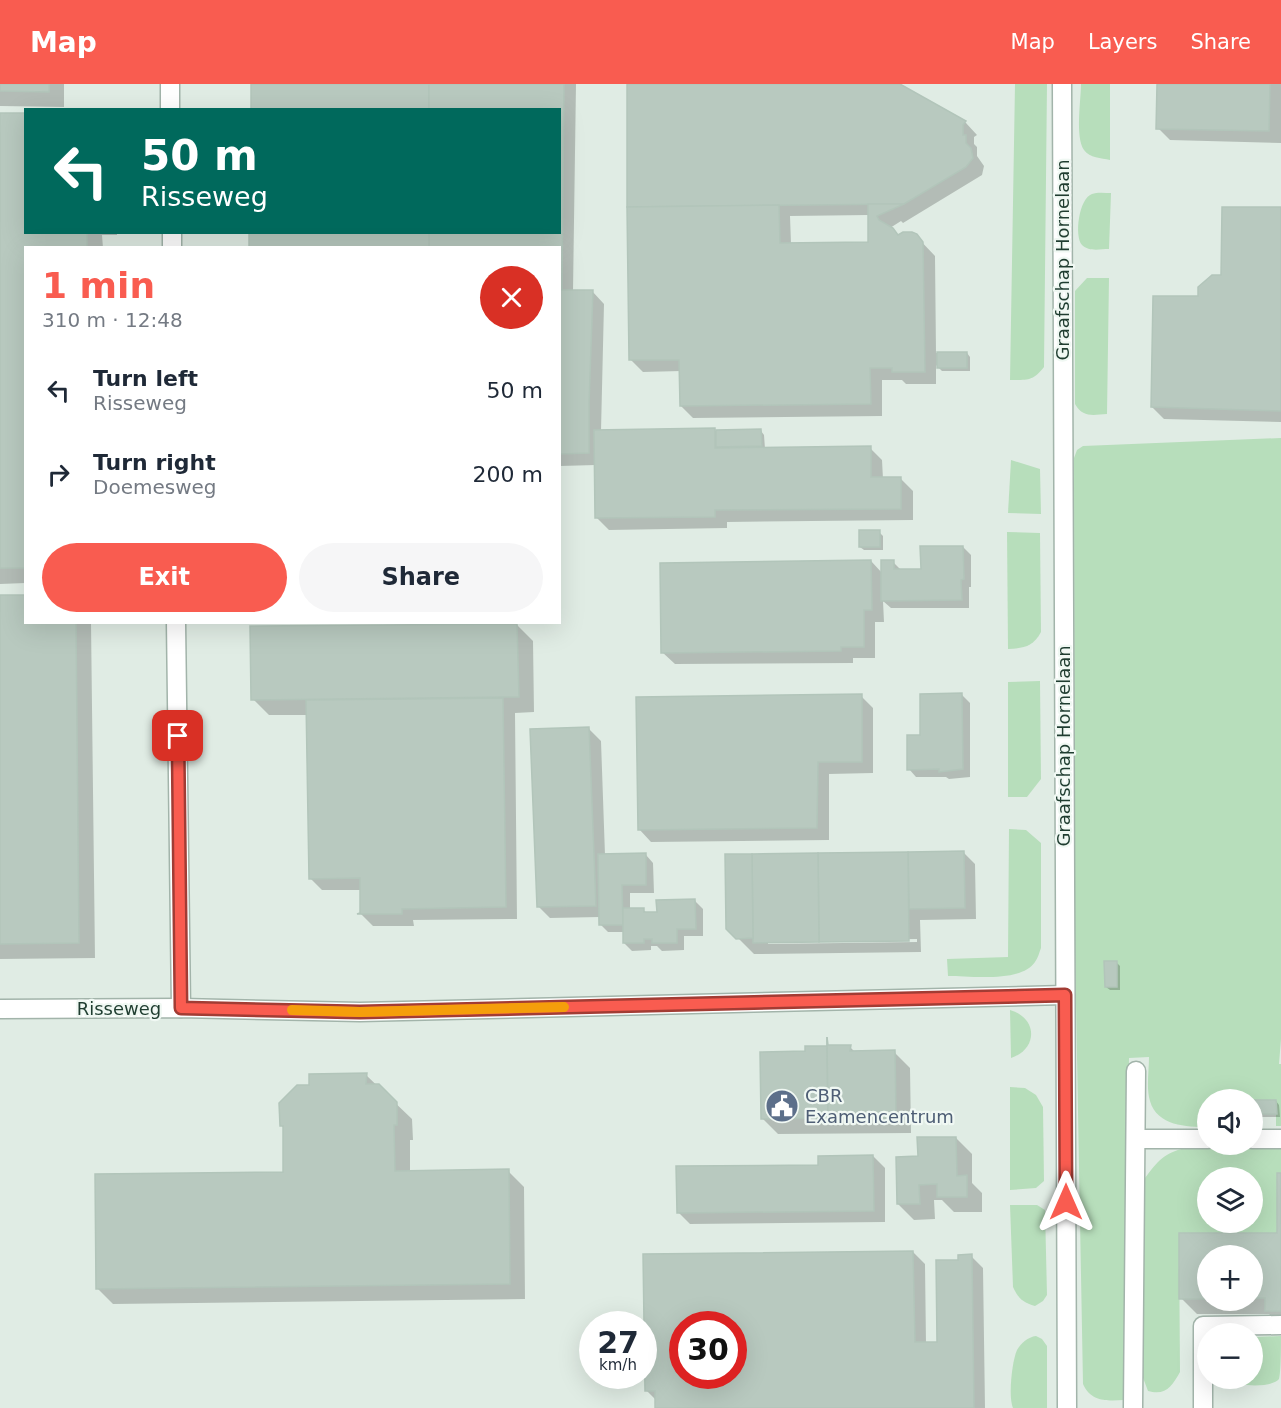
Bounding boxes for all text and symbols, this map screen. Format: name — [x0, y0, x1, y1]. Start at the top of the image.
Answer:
text: Map — [30, 26, 97, 59]
text: Map — [1011, 30, 1055, 54]
text: Layers — [1088, 30, 1157, 54]
text: Share — [1190, 30, 1251, 54]
text: 50 m — [141, 131, 258, 180]
icon: left — [42, 132, 120, 210]
street label: Graafschap Hornelaan — [1052, 159, 1073, 361]
text: Risseweg — [141, 181, 268, 212]
text: 1 min — [42, 265, 155, 306]
button: close — [480, 266, 543, 329]
text: 310 m · 12:48 — [42, 308, 183, 332]
text: Turn left — [93, 366, 198, 391]
icon: left — [42, 374, 75, 407]
text: 50 m — [487, 378, 543, 403]
text: Risseweg — [93, 391, 187, 415]
text: Turn right — [93, 450, 216, 475]
icon: right — [42, 458, 75, 491]
text: 200 m — [473, 462, 543, 487]
text: Doemesweg — [93, 475, 217, 499]
button: Exit — [42, 543, 287, 612]
button: Share — [299, 543, 543, 612]
street label: Graafschap Hornelaan — [1053, 645, 1074, 847]
pin — [152, 710, 203, 761]
icon: arrive — [161, 719, 194, 752]
street label: Risseweg — [77, 998, 161, 1019]
place label: CBR Examencentrum — [805, 1085, 954, 1127]
public building icon: CBR Examencentrum — [764, 1088, 800, 1124]
map controls — [1197, 1089, 1263, 1389]
button: sound — [1197, 1089, 1263, 1155]
button: layers — [1197, 1167, 1263, 1233]
position arrow — [1034, 1170, 1098, 1234]
button: + — [1197, 1245, 1263, 1311]
speed limit sign: 30 — [669, 1311, 747, 1389]
button: − — [1197, 1323, 1263, 1389]
text: 27 — [597, 1325, 639, 1360]
text: km/h — [599, 1356, 637, 1374]

